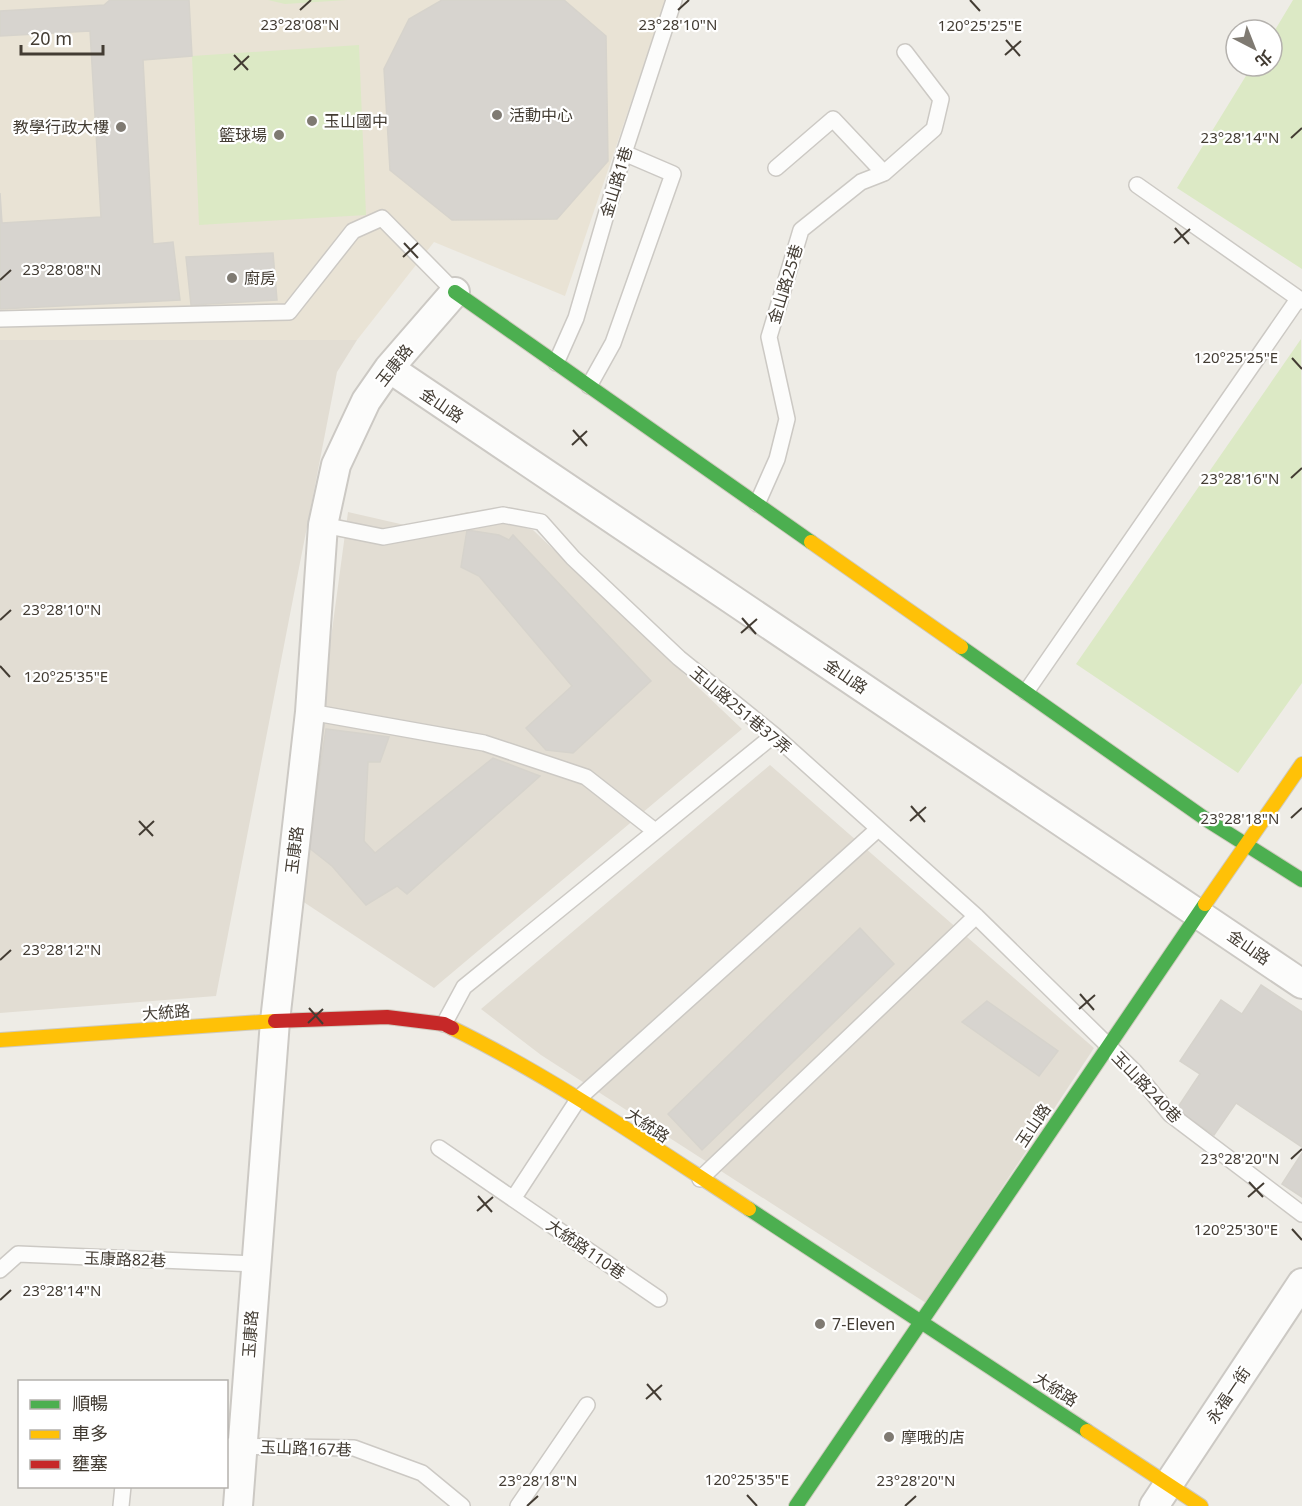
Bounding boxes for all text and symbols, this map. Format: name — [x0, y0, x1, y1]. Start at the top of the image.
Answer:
text: 23°28'08"N — [261, 14, 339, 34]
text: 23°28'10"N — [639, 14, 717, 34]
text: 120°25'25"E — [938, 15, 1022, 35]
scale bar — [21, 18, 104, 56]
north arrow — [1224, 18, 1284, 78]
text: 20 m — [30, 26, 72, 50]
text: 北 — [1251, 46, 1277, 73]
place label: 活動中心 — [509, 104, 573, 126]
marker: 活動中心 — [490, 108, 504, 122]
place label: 玉山國中 — [324, 110, 388, 132]
marker: 玉山國中 — [305, 114, 319, 128]
place label: 教學行政大樓 — [13, 116, 109, 138]
marker: 教學行政大樓 — [114, 120, 128, 134]
place label: 籃球場 — [219, 124, 267, 146]
text: 23°28'14"N — [1201, 127, 1279, 147]
marker: 籃球場 — [272, 128, 286, 142]
street label: 金山路1巷 — [595, 144, 637, 220]
street label: 金山路25巷 — [762, 241, 808, 327]
text: 23°28'08"N — [23, 259, 101, 279]
place label: 廚房 — [244, 267, 276, 289]
marker: 廚房 — [225, 271, 239, 285]
street label: 玉康路 — [371, 339, 417, 391]
text: 120°25'25"E — [1194, 347, 1278, 367]
street label: 金山路 — [416, 382, 468, 428]
text: 23°28'16"N — [1201, 468, 1279, 488]
text: 23°28'10"N — [23, 599, 101, 619]
street label: 金山路 — [820, 653, 872, 699]
street label: 玉山路251巷37弄 — [686, 661, 796, 759]
text: 120°25'35"E — [24, 666, 108, 686]
text: 23°28'18"N — [1201, 808, 1279, 828]
street label: 玉康路 — [280, 825, 308, 875]
street label: 金山路 — [1223, 924, 1275, 970]
text: 23°28'12"N — [23, 939, 101, 959]
street label: 大統路 — [141, 999, 191, 1025]
street label: 玉山路240巷 — [1107, 1046, 1187, 1128]
street label: 玉山路 — [1010, 1099, 1056, 1151]
street label: 大統路 — [622, 1102, 674, 1148]
text: 23°28'20"N — [1201, 1148, 1279, 1168]
street label: 大統路110巷 — [542, 1214, 630, 1284]
text: 120°25'30"E — [1194, 1219, 1278, 1239]
street label: 玉康路82巷 — [83, 1247, 167, 1271]
text: 23°28'14"N — [23, 1280, 101, 1300]
street label: 玉康路 — [237, 1309, 263, 1359]
place label: 7-Eleven — [832, 1313, 895, 1335]
marker: 7-Eleven — [813, 1317, 827, 1331]
street label: 永福一街 — [1201, 1362, 1255, 1428]
street label: 大統路 — [1030, 1367, 1082, 1411]
legend — [18, 1380, 228, 1488]
text: 順暢 — [72, 1391, 108, 1415]
text: 車多 — [72, 1421, 108, 1445]
place label: 摩哦的店 — [901, 1426, 965, 1448]
marker: 摩哦的店 — [882, 1430, 896, 1444]
street label: 玉山路167巷 — [260, 1435, 352, 1461]
text: 壅塞 — [72, 1451, 108, 1475]
text: 120°25'35"E — [705, 1469, 789, 1489]
text: 23°28'18"N — [499, 1470, 577, 1490]
text: 23°28'20"N — [877, 1470, 955, 1490]

